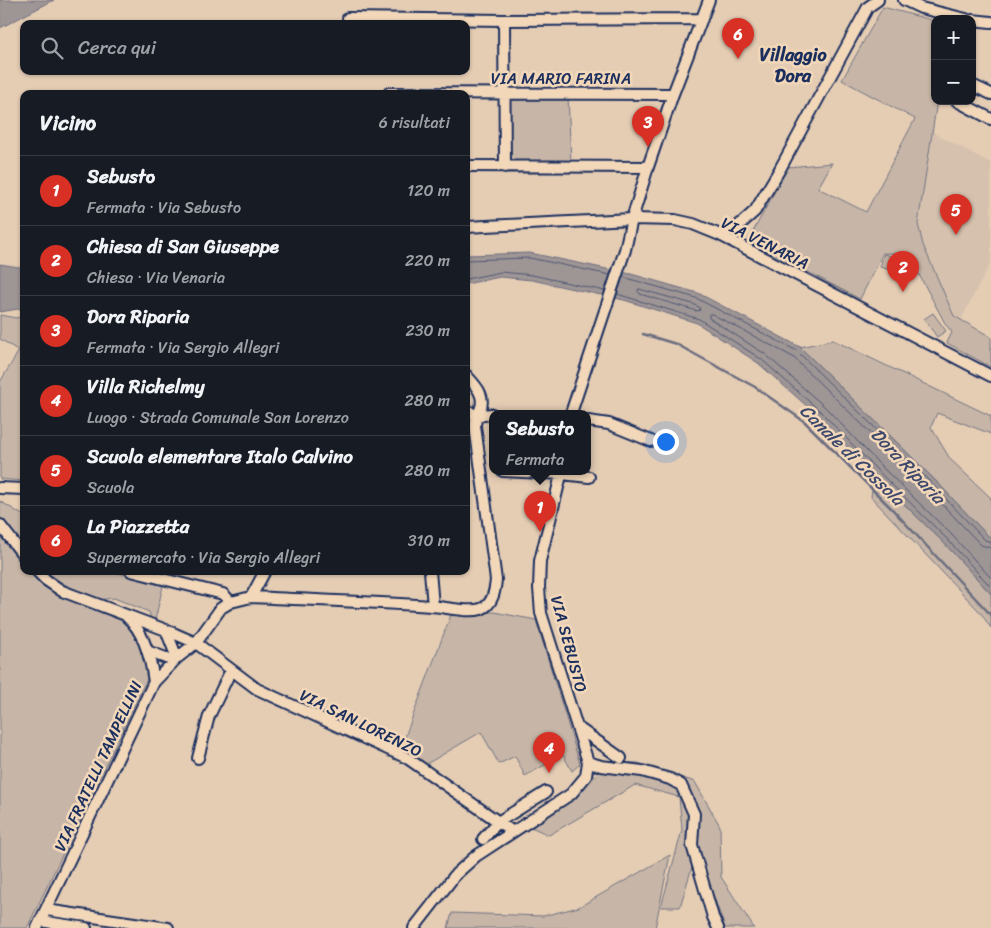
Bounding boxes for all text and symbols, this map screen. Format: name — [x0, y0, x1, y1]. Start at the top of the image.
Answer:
map controls — [931, 15, 976, 105]
button: + — [931, 15, 976, 60]
pin: 6 — [722, 18, 754, 59]
search box — [20, 20, 470, 75]
text: Cerca qui — [78, 31, 156, 64]
icon: search — [38, 34, 66, 62]
district label: Villaggio Dora — [759, 39, 827, 92]
button: − — [931, 60, 976, 105]
street label: VIA MARIO FARINA — [491, 64, 631, 93]
text: Vicino — [40, 104, 96, 142]
pin: 3 — [632, 106, 664, 147]
text: 6 risultati — [379, 108, 450, 137]
text: Sebusto — [87, 160, 155, 193]
text: 1 — [53, 176, 59, 205]
text: 120 m — [407, 176, 450, 205]
text: Fermata · Via Sebusto — [87, 193, 241, 222]
pin: 5 — [940, 194, 972, 235]
street label: VIA VENARIA — [716, 208, 814, 278]
text: Chiesa di San Giuseppe — [87, 230, 279, 263]
text: 2 — [51, 246, 61, 275]
text: 220 m — [405, 246, 450, 275]
pin: 2 — [887, 251, 919, 292]
text: Chiesa · Via Venaria — [87, 263, 225, 292]
text: Dora Riparia — [87, 300, 189, 333]
text: 3 — [52, 316, 60, 345]
text: 230 m — [405, 316, 450, 345]
text: Fermata · Via Sergio Allegri — [87, 333, 280, 362]
text: Villa Richelmy — [87, 370, 205, 403]
text: 4 — [51, 386, 61, 415]
text: 280 m — [405, 386, 450, 415]
water label: Canale di Cossola — [792, 396, 914, 515]
text: Luogo · Strada Comunale San Lorenzo — [87, 403, 349, 432]
popup — [489, 410, 591, 475]
text: Sebusto — [506, 412, 574, 445]
water label: Dora Riparia — [863, 420, 955, 513]
your location — [653, 429, 679, 455]
text: Scuola elementare Italo Calvino — [87, 440, 353, 473]
text: Fermata — [506, 445, 564, 474]
text: 5 — [51, 456, 61, 485]
text: 280 m — [405, 456, 450, 485]
text: Scuola — [87, 473, 134, 502]
pin: 1 — [524, 491, 556, 532]
text: La Piazzetta — [87, 510, 189, 543]
text: 6 — [51, 526, 61, 555]
text: 310 m — [408, 526, 450, 555]
text: Supermercato · Via Sergio Allegri — [87, 543, 320, 572]
street label: VIA SEBUSTO — [542, 592, 596, 696]
street label: VIA FRATELLI TAMPELLINI — [46, 676, 150, 856]
street label: VIA SAN LORENZO — [295, 681, 427, 765]
pin: 4 — [533, 732, 565, 773]

